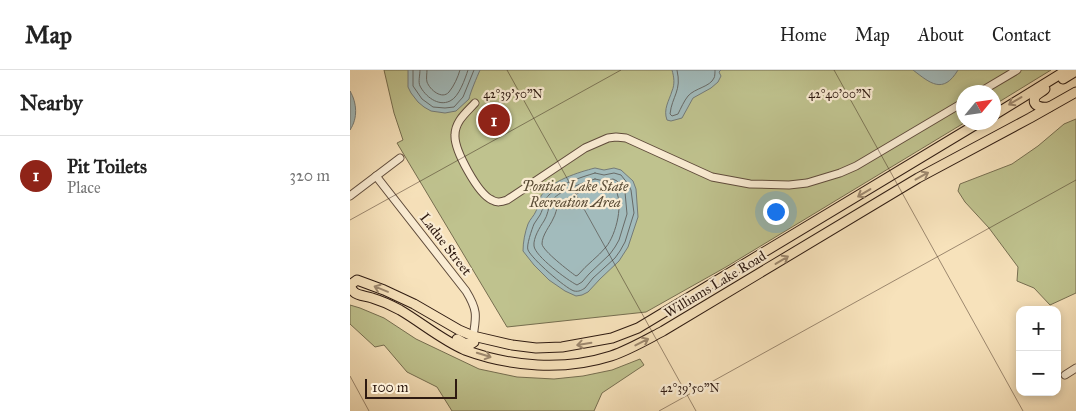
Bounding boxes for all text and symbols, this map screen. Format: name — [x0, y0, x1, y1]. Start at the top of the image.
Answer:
text: Map — [25, 20, 72, 50]
text: Home — [780, 24, 827, 46]
text: Map — [855, 24, 890, 46]
text: About — [918, 24, 964, 46]
text: Contact — [992, 24, 1051, 46]
north arrow — [956, 85, 1001, 130]
text: 42°39'50"N — [483, 87, 543, 101]
text: 42°40'00"N — [808, 87, 872, 101]
text: Nearby — [20, 90, 83, 116]
one-way arrow — [1009, 97, 1023, 107]
pin: 1 — [478, 101, 510, 139]
text: Pit Toilets — [67, 155, 147, 178]
text: 1 — [33, 166, 39, 185]
text: 320 m — [290, 166, 330, 185]
one-way arrow — [914, 171, 928, 181]
text: Place — [67, 178, 101, 197]
park label: Pontiac Lake State Recreation Area — [522, 178, 629, 211]
one-way arrow — [857, 188, 871, 198]
your location — [763, 199, 789, 225]
street label: Ladue Street — [416, 210, 475, 279]
street label: Williams Lake Road — [661, 247, 769, 322]
one-way arrow — [775, 254, 789, 264]
one-way arrow — [374, 284, 390, 293]
map controls — [1016, 306, 1061, 396]
button: + — [1016, 306, 1061, 351]
one-way arrow — [634, 337, 649, 346]
one-way arrow — [576, 339, 592, 349]
one-way arrow — [476, 351, 492, 361]
button: − — [1016, 351, 1061, 396]
scale bar — [365, 376, 458, 399]
text: 100 m — [372, 379, 409, 396]
text: 42°39'50"N — [660, 381, 720, 395]

